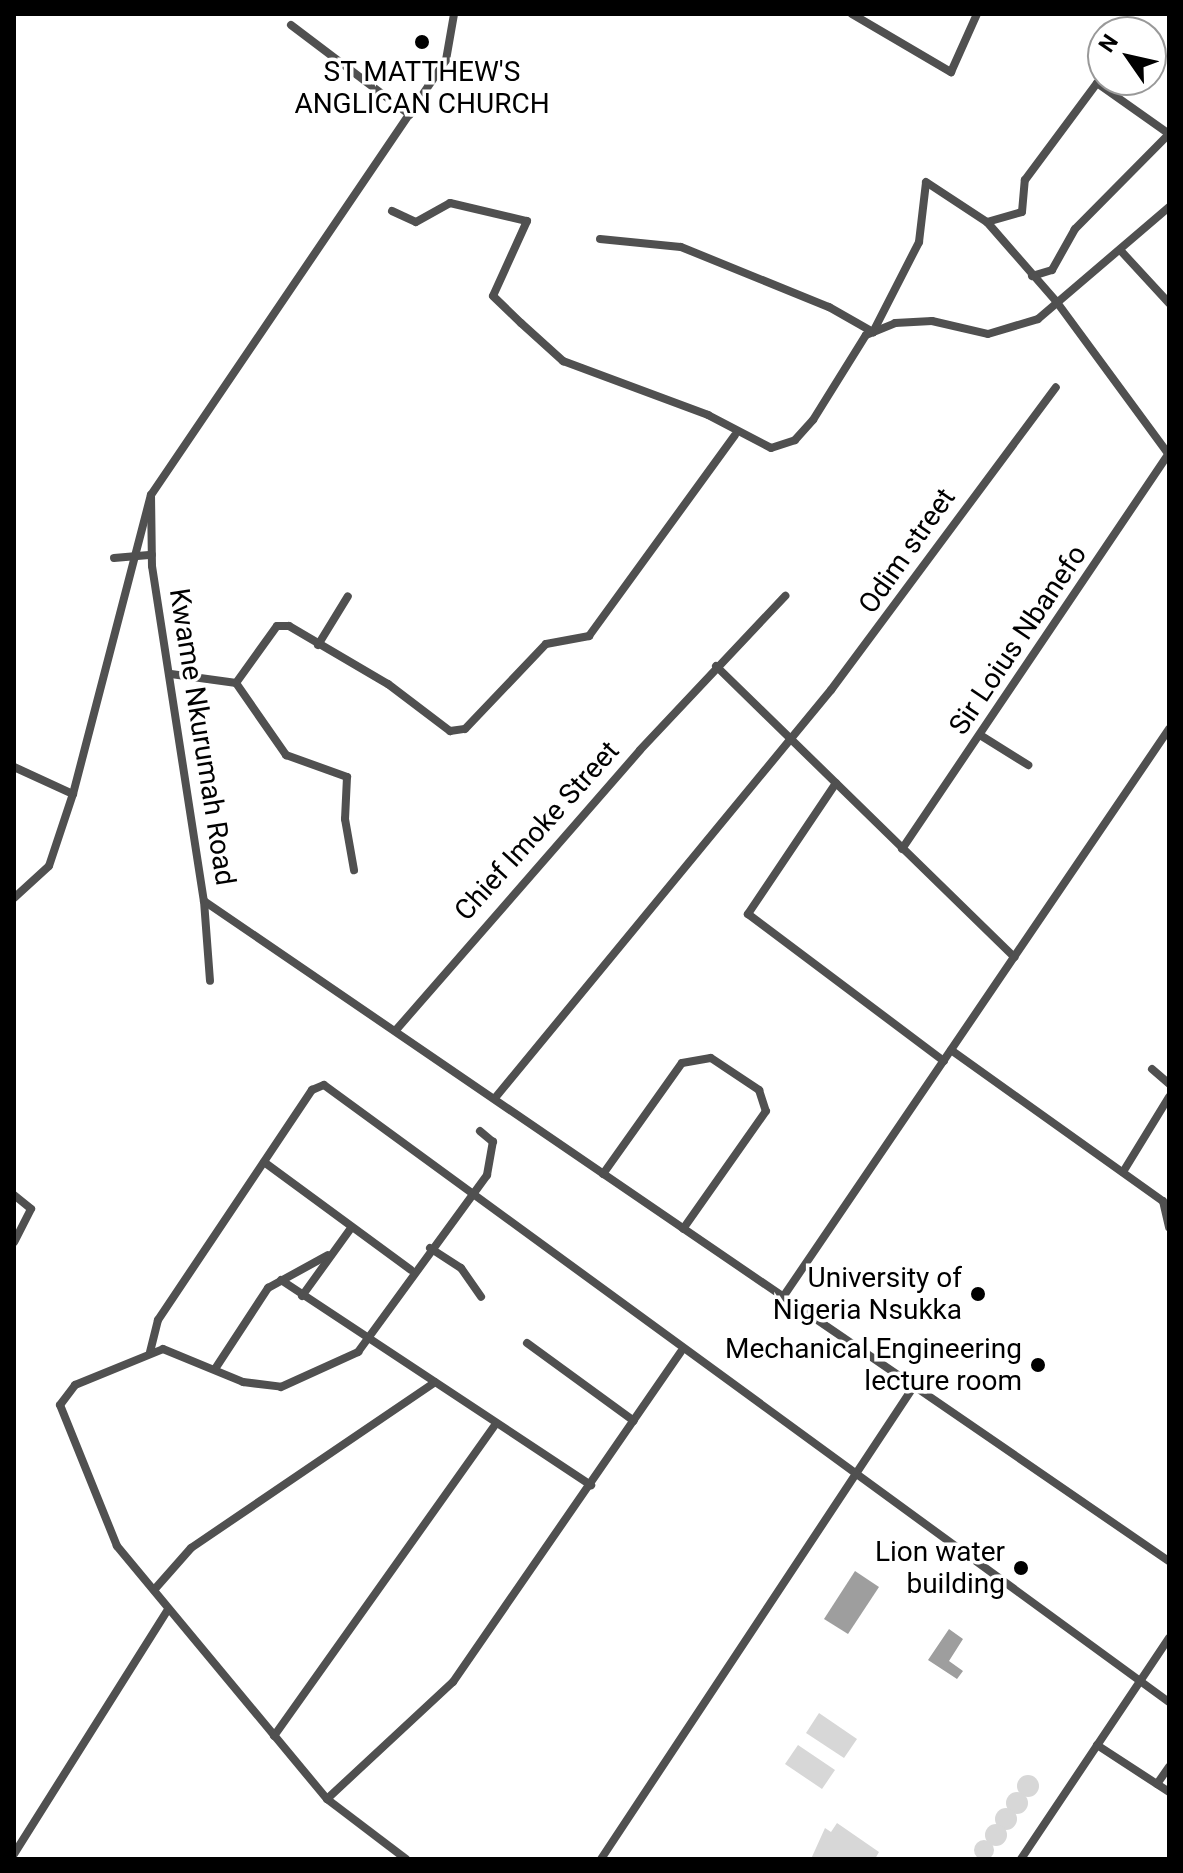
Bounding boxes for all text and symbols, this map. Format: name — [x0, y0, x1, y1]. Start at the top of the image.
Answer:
north arrow — [1087, 16, 1167, 96]
text: N — [1094, 30, 1123, 57]
marker: ST MATTHEW'S ANGLICAN CHURCH — [413, 33, 431, 51]
place label: ST MATTHEW'S ANGLICAN CHURCH — [294, 55, 550, 121]
street label: Odim street — [852, 482, 962, 620]
street label: Sir Loius Nbanefo — [942, 539, 1094, 741]
street label: Kwame Nkurumah Road — [162, 586, 242, 888]
street label: Chief Imoke Street — [448, 734, 626, 928]
place label: University of Nigeria Nsukka — [773, 1261, 962, 1327]
marker: University of Nigeria Nsukka — [969, 1285, 987, 1303]
place label: Mechanical Engineering lecture room — [725, 1332, 1022, 1398]
marker: Mechanical Engineering lecture room — [1029, 1356, 1047, 1374]
place label: Lion water building — [875, 1535, 1005, 1601]
marker: Lion water building — [1012, 1559, 1030, 1577]

